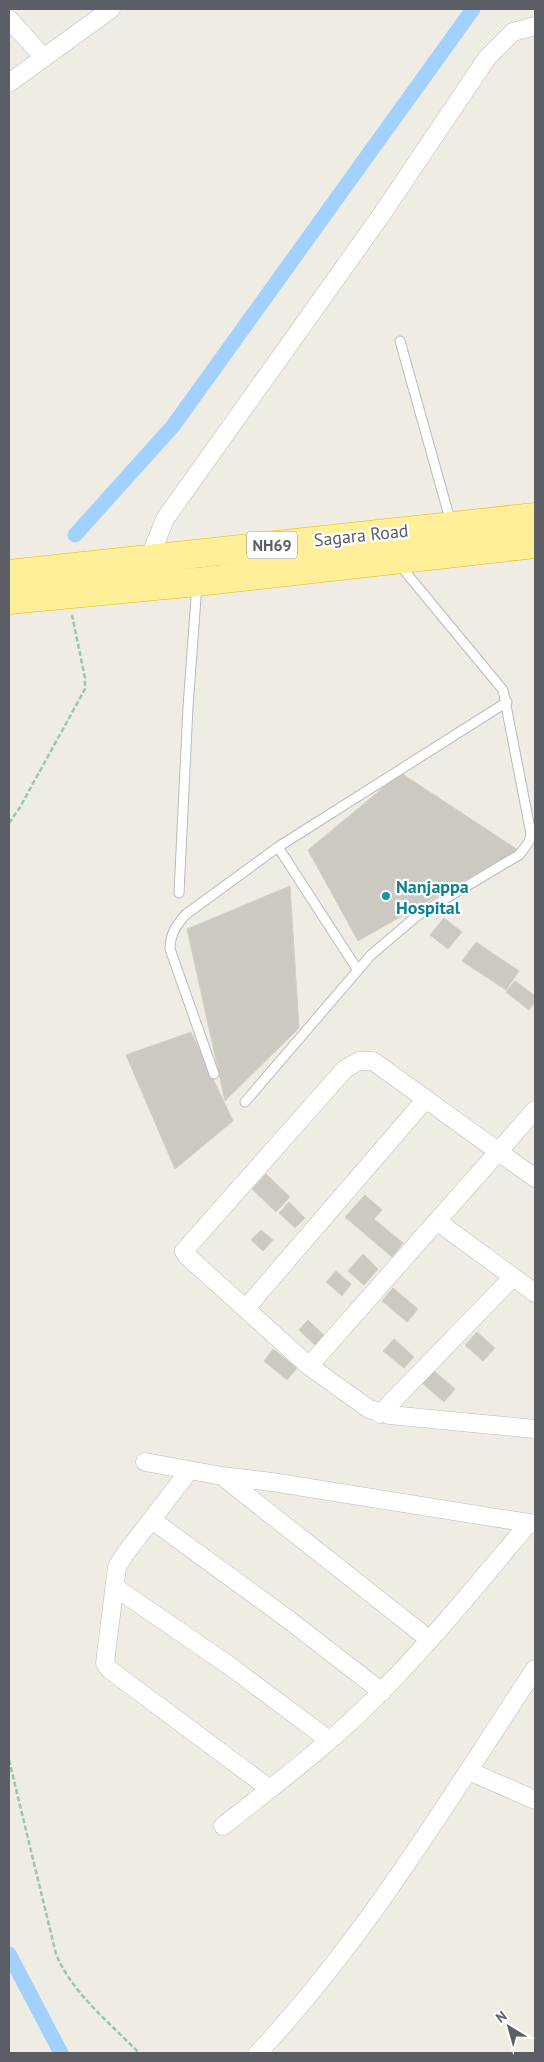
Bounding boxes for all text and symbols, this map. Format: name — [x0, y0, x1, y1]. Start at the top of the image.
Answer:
street label: Sagara Road — [313, 519, 409, 551]
road number: NH69 — [247, 532, 297, 558]
place label: Nanjappa Hospital — [396, 875, 469, 919]
marker: Nanjappa Hospital — [380, 890, 392, 902]
north arrow — [484, 2002, 534, 2052]
text: N — [492, 2007, 510, 2027]

